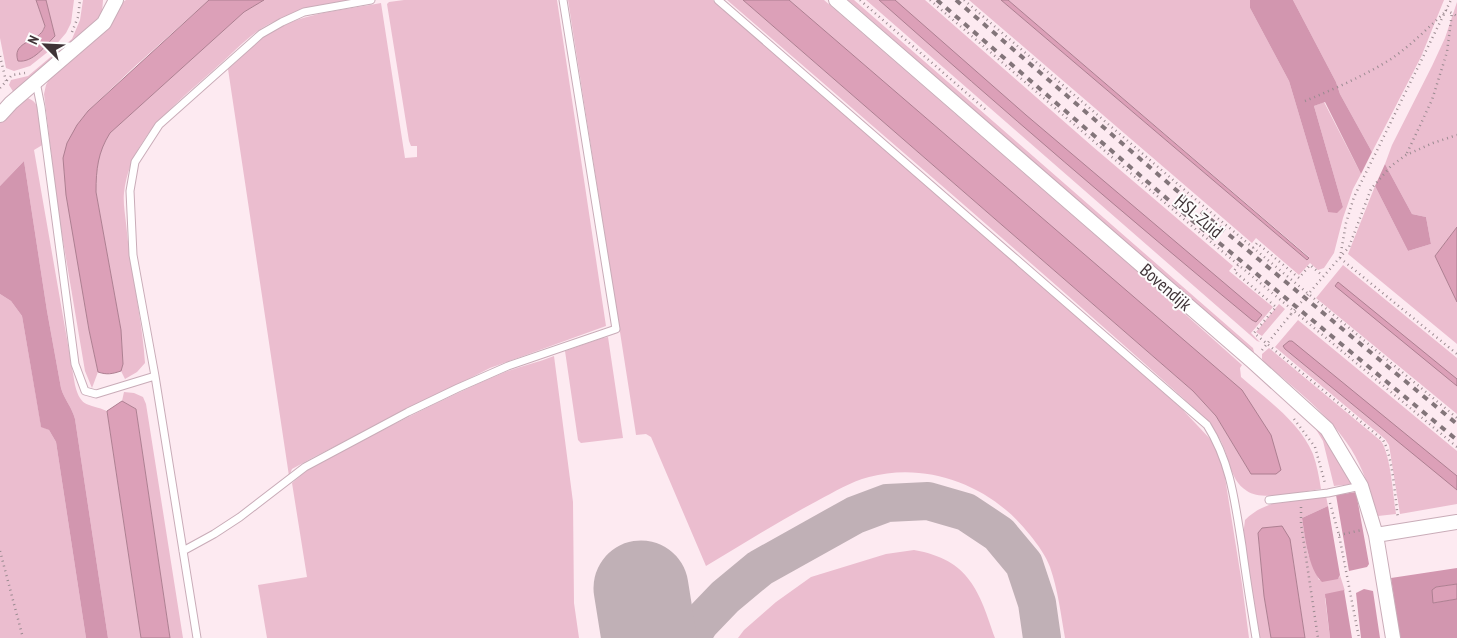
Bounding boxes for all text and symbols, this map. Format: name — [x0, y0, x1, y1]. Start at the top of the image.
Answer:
north arrow — [20, 20, 70, 70]
text: N — [23, 33, 43, 47]
street label: HSL-Zuid — [1170, 189, 1228, 243]
street label: Bovendijk — [1135, 258, 1197, 316]

